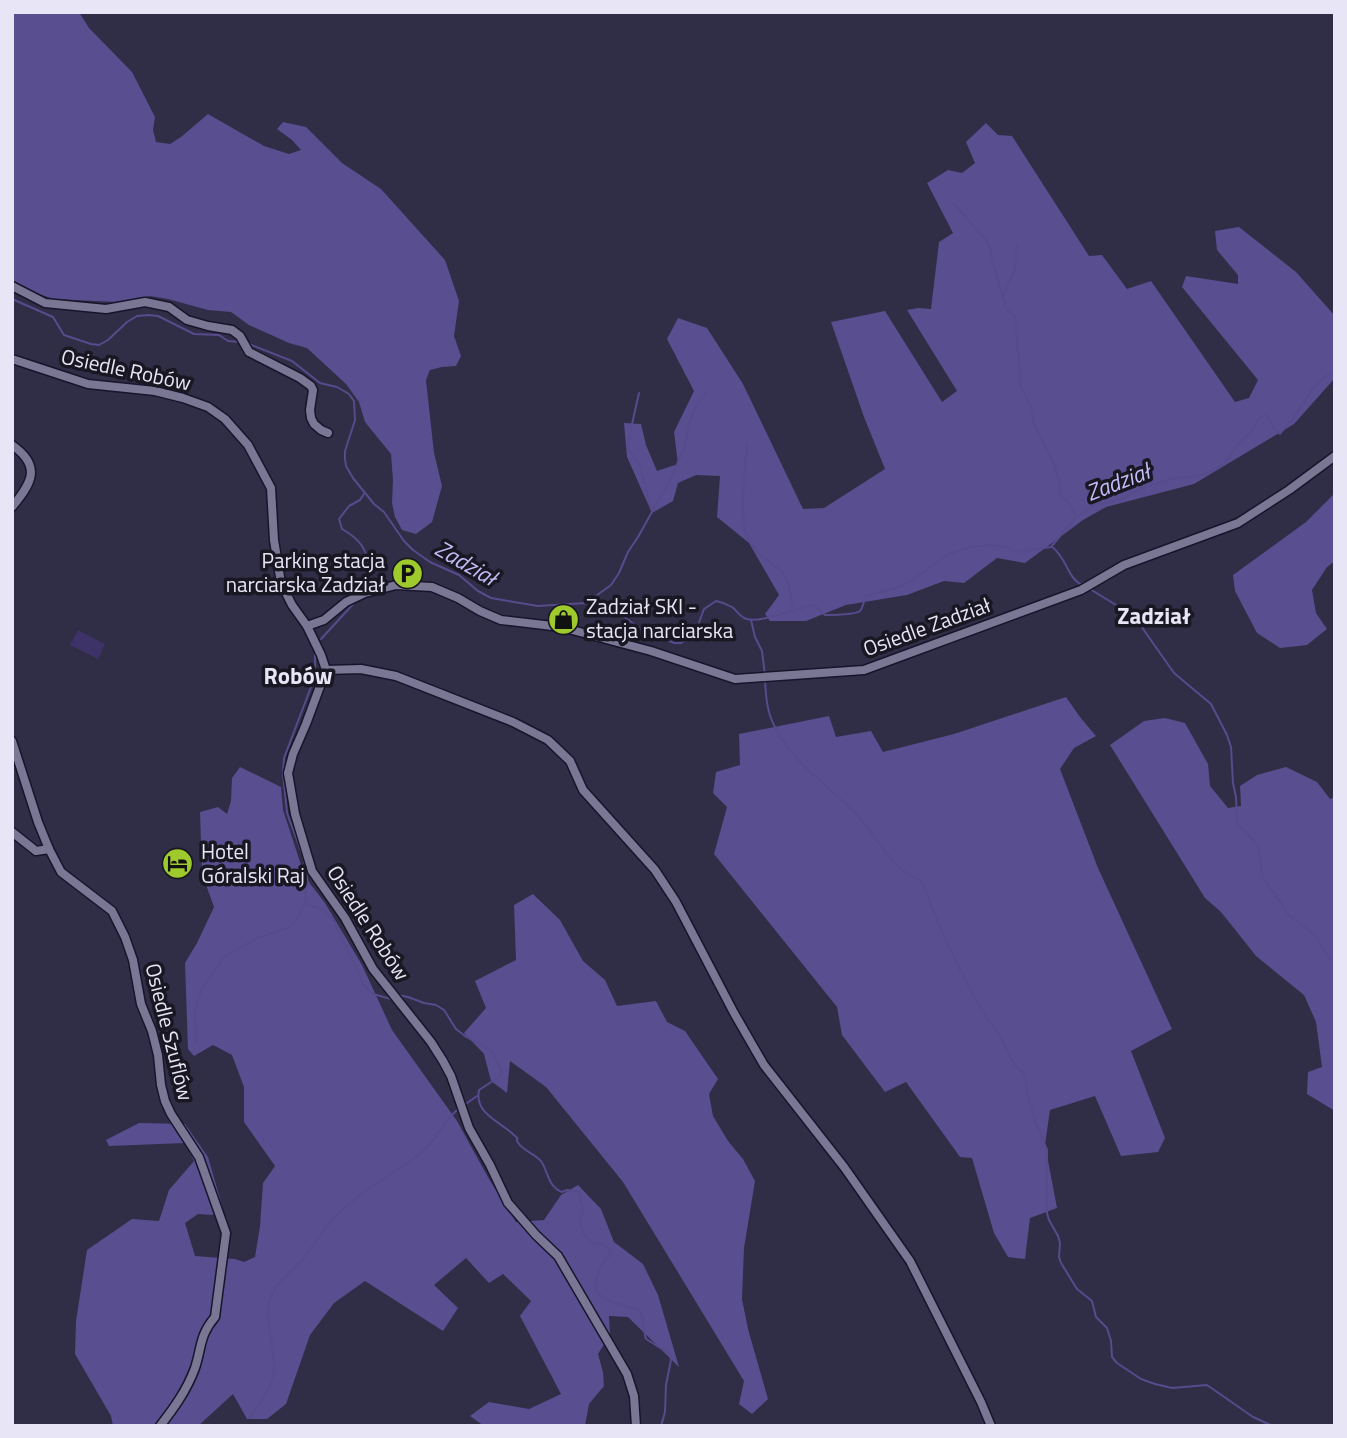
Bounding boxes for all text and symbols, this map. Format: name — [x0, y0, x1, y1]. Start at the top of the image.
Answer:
street label: Osiedle Robów — [58, 340, 194, 398]
water label: Zadział — [1081, 452, 1158, 510]
water label: Zadział — [429, 531, 506, 596]
place label: Parking stacja narciarska Zadział — [226, 544, 385, 600]
parking icon: Parking stacja narciarska Zadział — [391, 556, 425, 590]
street label: Osiedle Zadział — [858, 588, 996, 664]
place label: Zadział SKI - stacja narciarska — [586, 590, 734, 646]
district label: Zadział — [1117, 598, 1191, 633]
shop icon: Zadział SKI - stacja narciarska — [546, 602, 580, 636]
district label: Robów — [264, 658, 333, 693]
place label: Hotel Góralski Raj — [201, 835, 305, 891]
hotel icon: Hotel Góralski Raj — [161, 847, 195, 881]
street label: Osiedle Robów — [320, 858, 418, 986]
street label: Osiedle Szuflów — [137, 960, 203, 1104]

